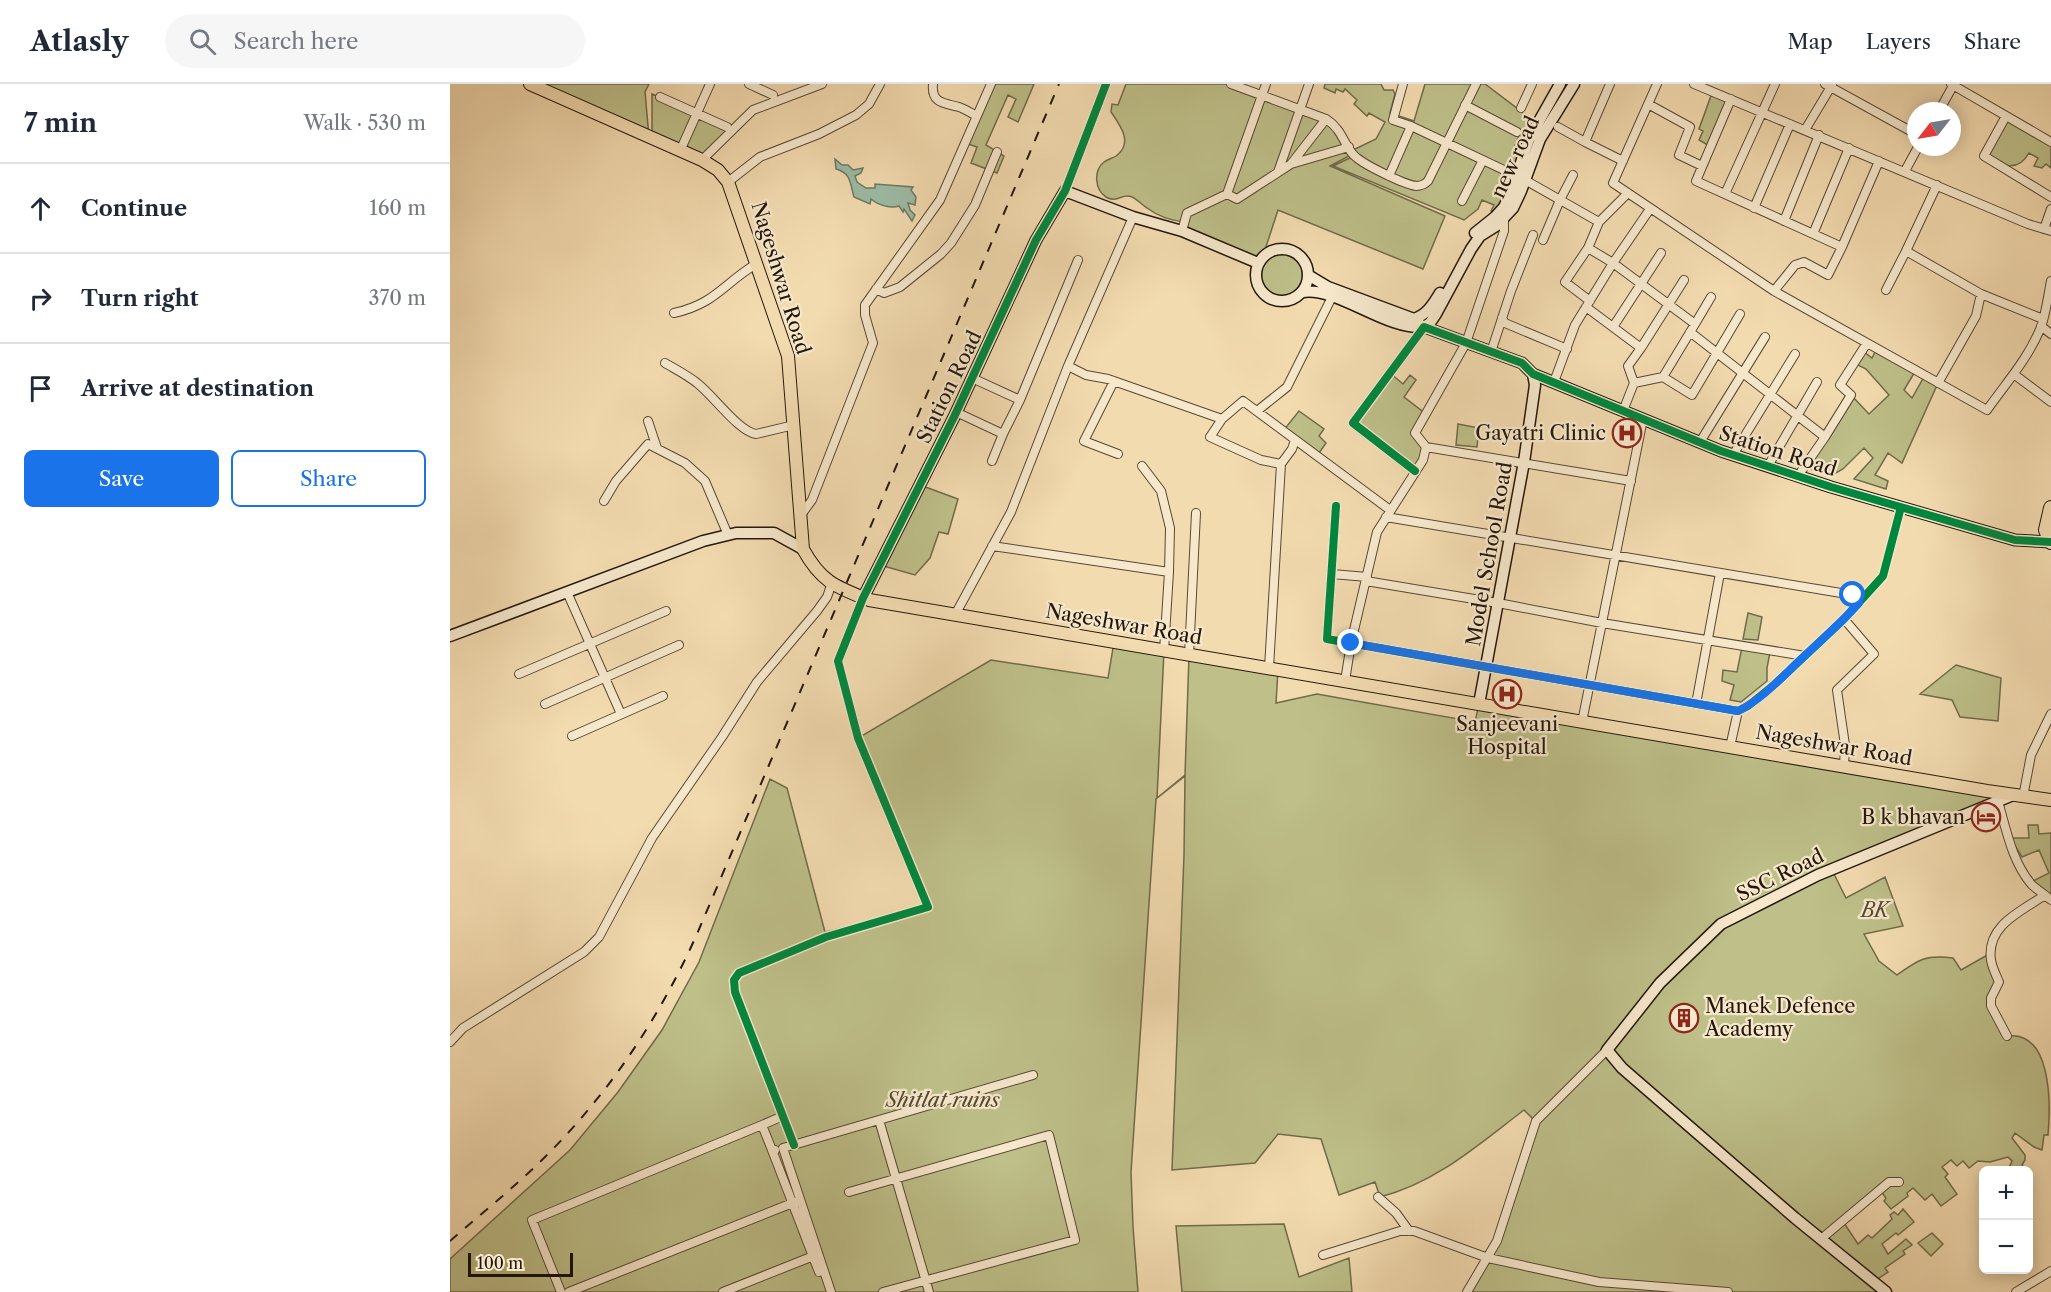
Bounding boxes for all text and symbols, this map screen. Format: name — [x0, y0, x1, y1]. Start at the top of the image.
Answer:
search box — [165, 14, 585, 68]
text: Atlasly — [30, 24, 129, 58]
icon: search — [186, 25, 219, 58]
text: Search here — [234, 28, 358, 55]
text: Map — [1788, 29, 1833, 54]
text: Layers — [1866, 29, 1931, 54]
text: Share — [1964, 29, 2021, 54]
north arrow — [1907, 102, 1961, 156]
text: 7 min — [24, 107, 97, 139]
text: Walk · 530 m — [303, 111, 426, 135]
street label: new road — [1486, 112, 1544, 202]
icon: ahead — [24, 192, 57, 225]
text: Continue — [81, 195, 187, 222]
text: 160 m — [369, 196, 426, 220]
street label: Nageshwar Road — [746, 199, 816, 357]
icon: right — [24, 282, 57, 315]
text: Turn right — [81, 285, 199, 312]
text: 370 m — [369, 286, 426, 310]
street label: Station Road — [911, 327, 987, 447]
icon: arrive — [24, 372, 57, 405]
text: Arrive at destination — [81, 375, 314, 402]
hospital icon: Gayatri Clinic — [1611, 417, 1643, 449]
place label: Gayatri Clinic — [1475, 421, 1606, 445]
street label: Station Road — [1716, 421, 1840, 481]
button: Save — [24, 450, 219, 507]
button: Share — [231, 450, 426, 507]
street label: Model School Road — [1461, 460, 1517, 648]
route start — [1839, 581, 1865, 607]
street label: Nageshwar Road — [1044, 598, 1204, 650]
route end — [1337, 629, 1363, 655]
hospital icon: Sanjeevani Hospital — [1491, 678, 1523, 710]
place label: Sanjeevani Hospital — [1456, 712, 1558, 759]
street label: Nageshwar Road — [1754, 719, 1914, 771]
hotel icon: B k bhavan — [1970, 801, 2002, 833]
place label: B k bhavan — [1861, 805, 1965, 829]
street label: SSC Road — [1732, 844, 1828, 906]
park label: BK — [1859, 898, 1892, 922]
place label: Manek Defence Academy — [1704, 994, 1856, 1041]
building icon: Manek Defence Academy — [1668, 1002, 1700, 1034]
park label: Shitlat ruins — [885, 1088, 1000, 1112]
map controls — [1979, 1166, 2033, 1274]
button: + — [1979, 1166, 2033, 1220]
button: − — [1979, 1220, 2033, 1274]
scale bar — [468, 1250, 573, 1278]
text: 100 m — [477, 1253, 523, 1273]

